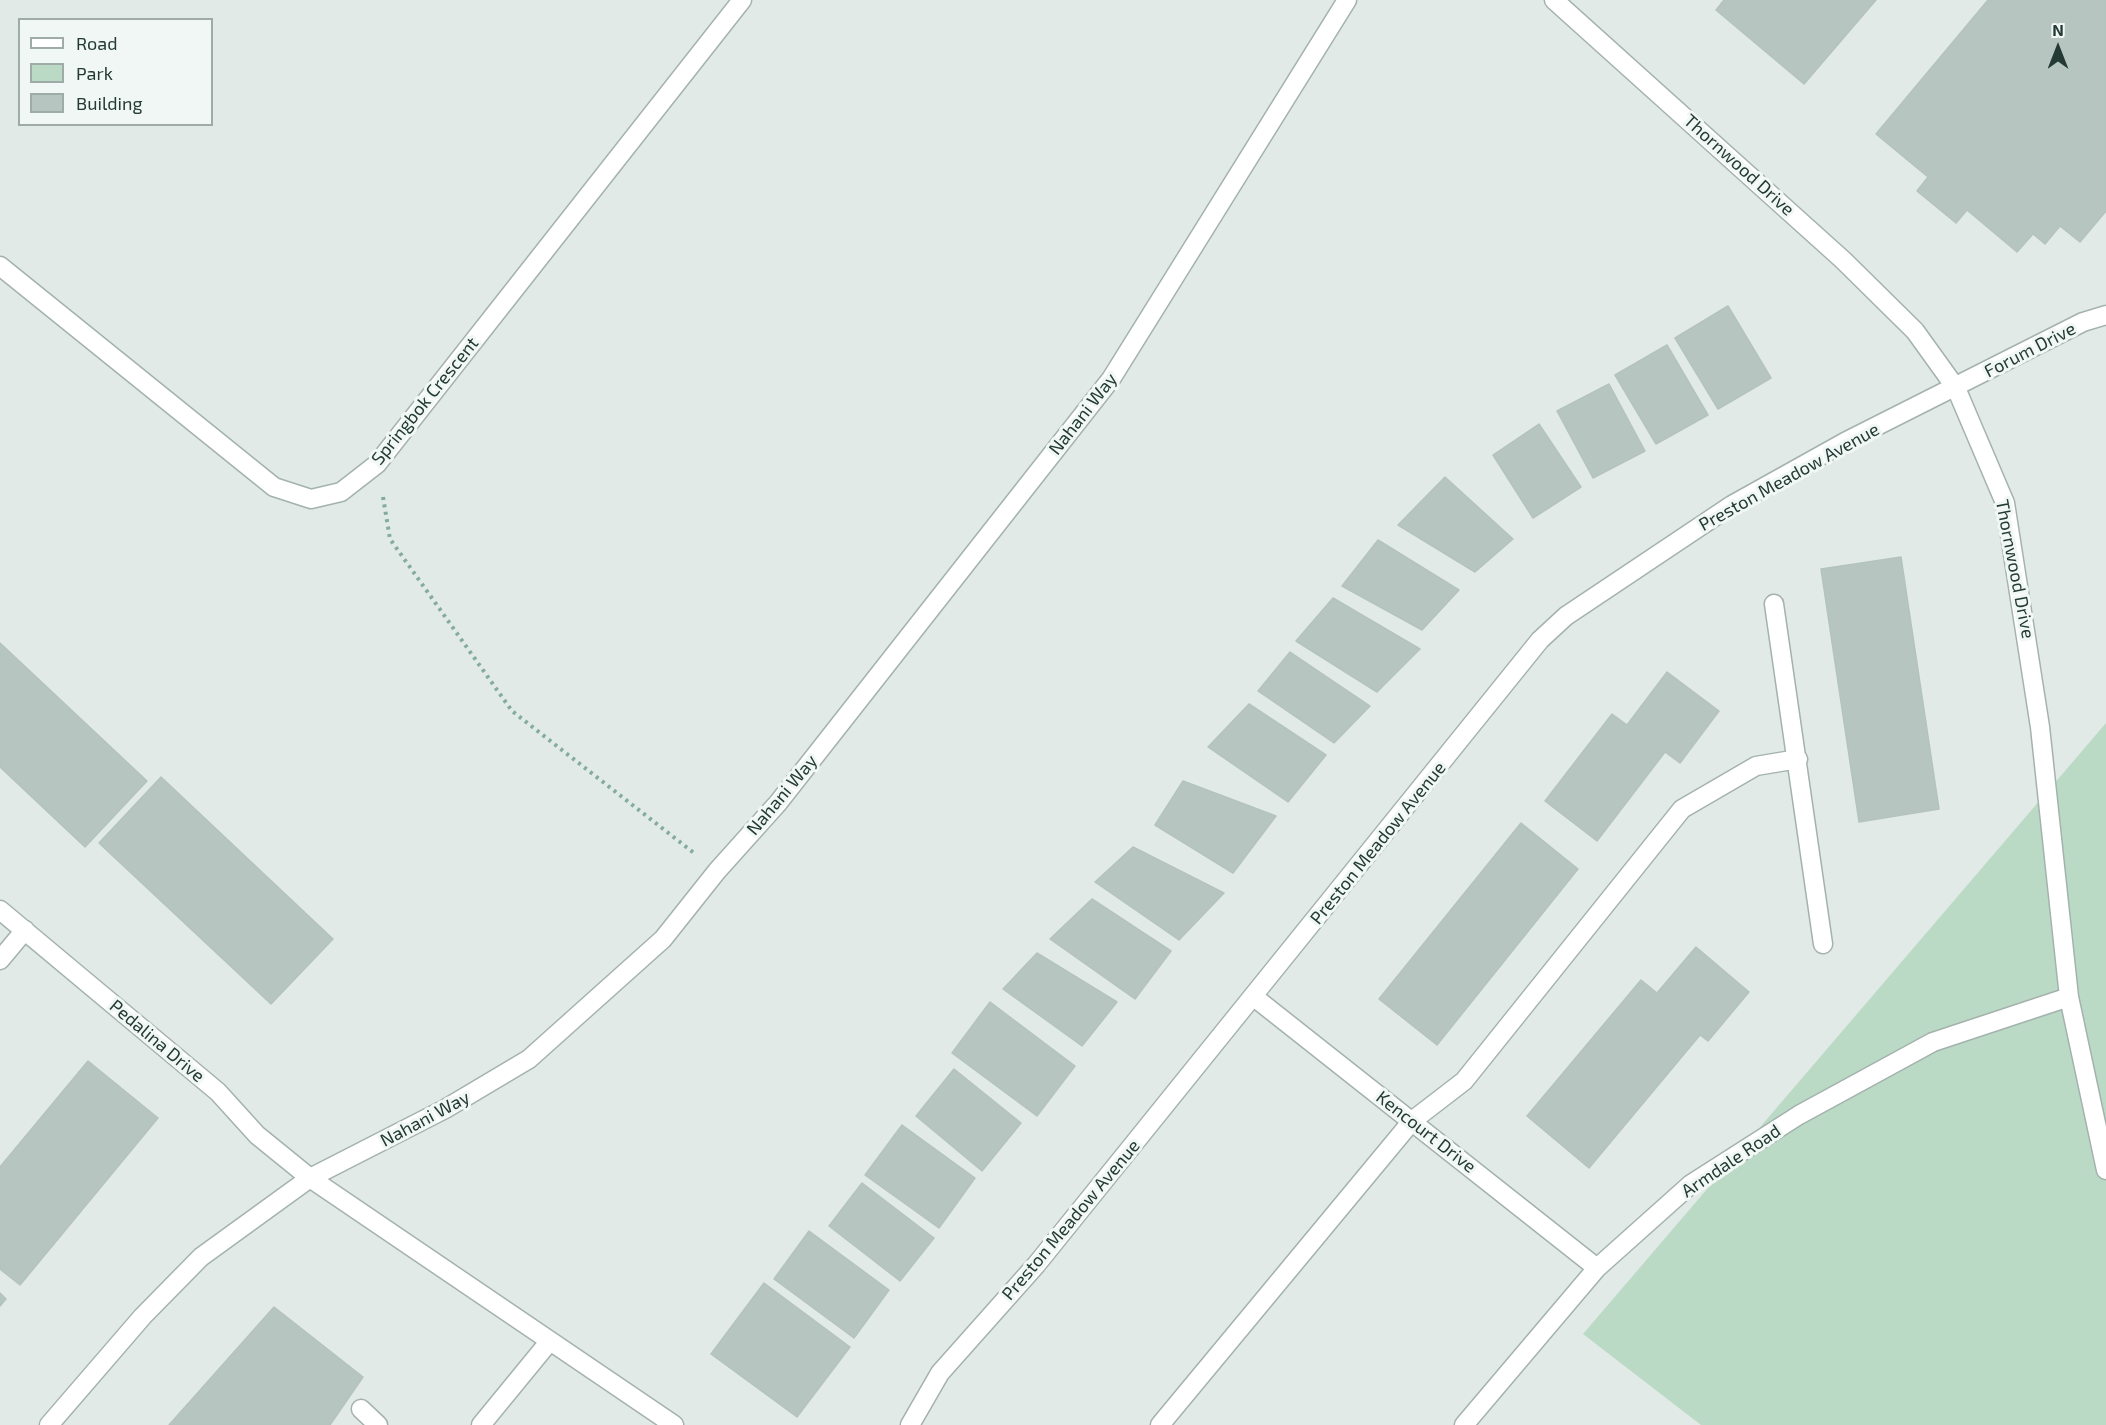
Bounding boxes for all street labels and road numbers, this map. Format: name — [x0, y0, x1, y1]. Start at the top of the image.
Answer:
street label: Thornwood Drive — [1679, 110, 1799, 220]
street label: Forum Drive — [1981, 318, 2079, 382]
street label: Springbok Crescent — [367, 333, 483, 469]
street label: Nahani Way — [1044, 369, 1122, 459]
street label: Preston Meadow Avenue — [1695, 418, 1883, 536]
street label: Thornwood Drive — [1991, 498, 2039, 640]
street label: Nahani Way — [742, 750, 822, 840]
street label: Preston Meadow Avenue — [1306, 757, 1450, 929]
street label: Pedalina Drive — [105, 995, 209, 1087]
street label: Nahani Way — [377, 1086, 473, 1152]
street label: Kencourt Drive — [1372, 1086, 1480, 1178]
street label: Armdale Road — [1677, 1120, 1785, 1202]
street label: Preston Meadow Avenue — [997, 1135, 1145, 1305]

